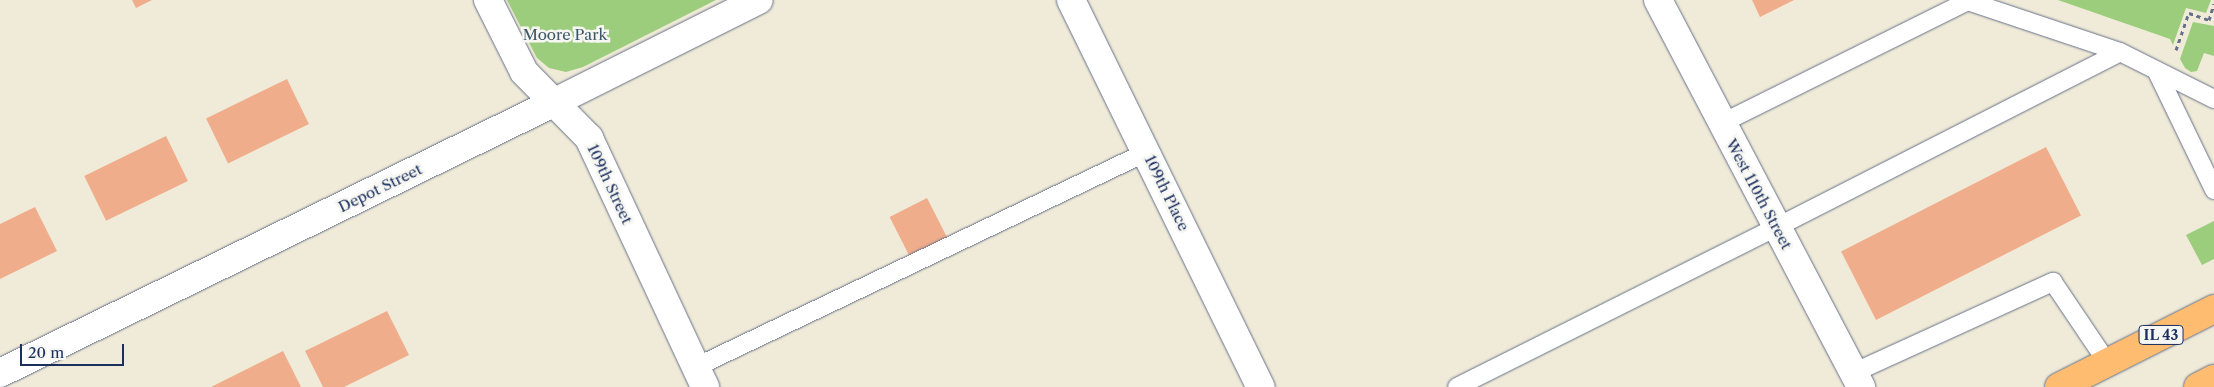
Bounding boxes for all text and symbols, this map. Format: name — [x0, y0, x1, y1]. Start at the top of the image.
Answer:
park label: Moore Park — [523, 26, 607, 44]
street label: West 110th Street — [1722, 136, 1796, 252]
street label: 109th Street — [584, 141, 636, 227]
street label: 109th Place — [1141, 152, 1193, 234]
street label: Depot Street — [335, 160, 425, 216]
road number: IL 43 — [2137, 324, 2185, 346]
scale bar — [22, 334, 126, 366]
text: 20 m — [28, 343, 64, 362]

